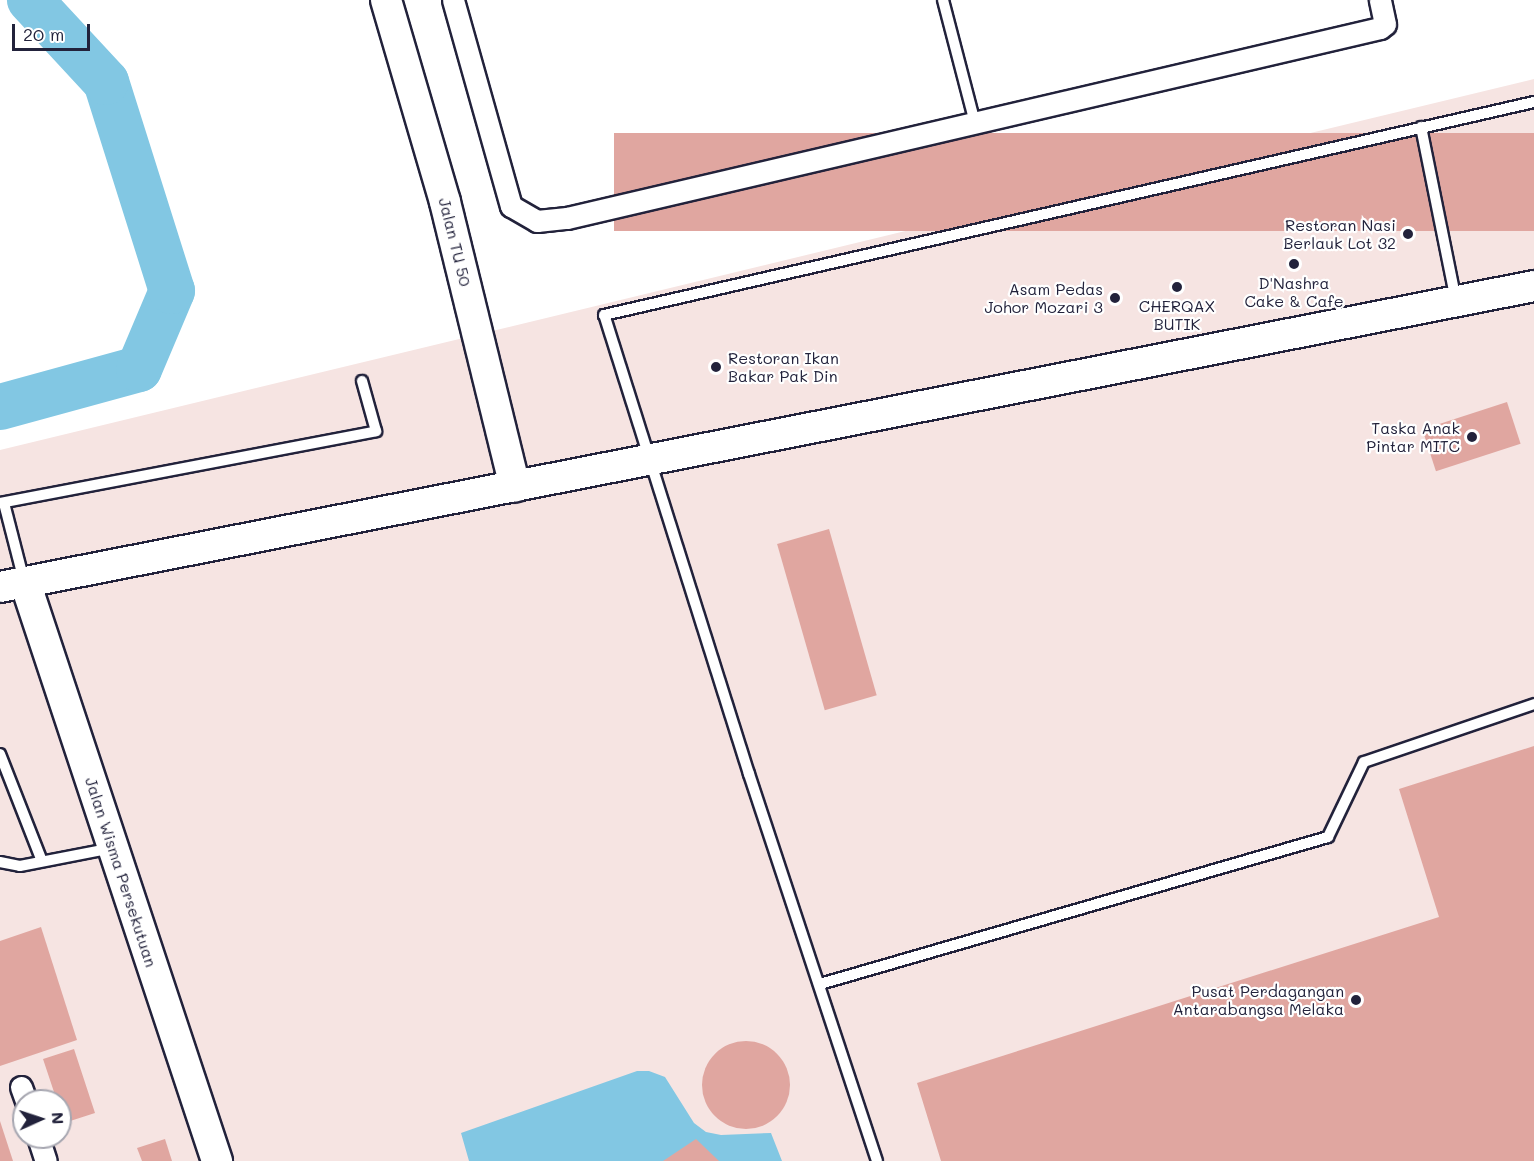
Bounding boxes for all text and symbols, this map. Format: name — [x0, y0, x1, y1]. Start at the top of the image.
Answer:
scale bar — [15, 12, 93, 50]
text: 20 m — [23, 22, 64, 46]
street label: Jalan TU 50 — [435, 196, 475, 288]
place label: Restoran Nasi Berlauk Lot 32 — [1283, 215, 1396, 253]
marker: Restoran Nasi Berlauk Lot 32 — [1401, 227, 1415, 241]
marker: D'Nashra Cake & Cafe — [1287, 257, 1301, 271]
place label: D'Nashra Cake & Cafe — [1244, 273, 1344, 311]
place label: Asam Pedas Johor Mozari 3 — [985, 279, 1103, 317]
marker: CHERQAX BUTIK — [1170, 280, 1184, 294]
marker: Asam Pedas Johor Mozari 3 — [1108, 291, 1122, 305]
place label: CHERQAX BUTIK — [1139, 296, 1215, 334]
place label: Restoran Ikan Bakar Pak Din — [728, 348, 839, 386]
marker: Restoran Ikan Bakar Pak Din — [709, 360, 723, 374]
place label: Taska Anak Pintar MITC — [1366, 418, 1460, 456]
marker: Taska Anak Pintar MITC — [1465, 430, 1479, 444]
street label: Jalan Wisma Persekutuan — [81, 775, 161, 969]
place label: Pusat Perdagangan Antarabangsa Melaka — [1173, 981, 1344, 1019]
marker: Pusat Perdagangan Antarabangsa Melaka — [1349, 993, 1363, 1007]
north arrow — [12, 1089, 72, 1149]
text: N — [48, 1112, 69, 1125]

